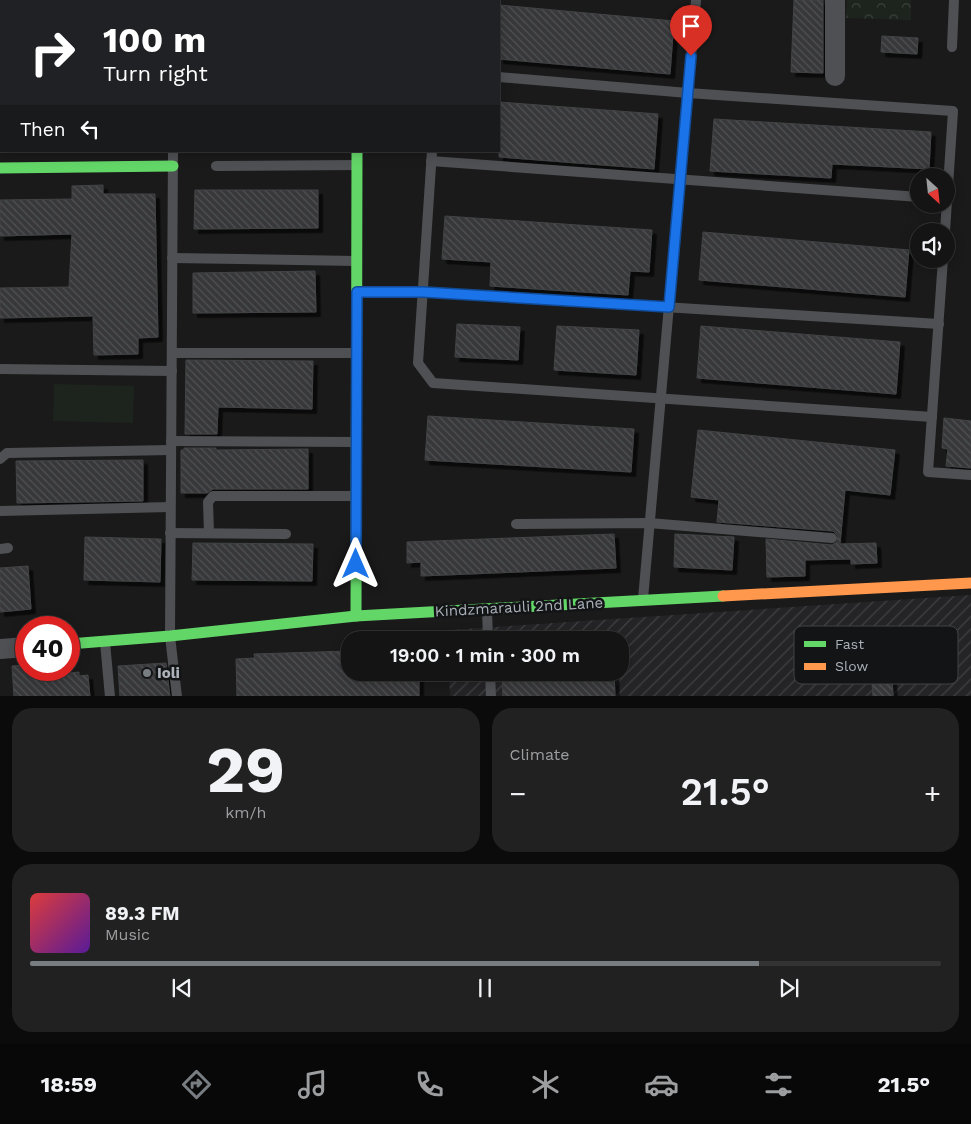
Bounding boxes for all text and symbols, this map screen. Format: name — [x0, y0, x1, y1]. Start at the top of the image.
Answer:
pin — [670, 5, 712, 56]
icon: arrive — [677, 12, 705, 40]
text: 100 m — [103, 19, 206, 61]
icon: right — [20, 20, 85, 85]
text: Turn right — [103, 61, 208, 86]
icon: left — [76, 115, 104, 143]
text: Then — [20, 118, 66, 141]
north arrow — [910, 168, 955, 212]
map controls — [910, 168, 955, 268]
button: sound — [910, 223, 955, 268]
position arrow — [329, 537, 381, 589]
street label: Kindzmarauli 2nd Lane — [434, 594, 604, 620]
speed limit sign: 40 — [15, 616, 80, 681]
legend — [794, 626, 958, 684]
text: Fast — [835, 636, 864, 652]
text: 19:00 · 1 min · 300 m — [390, 644, 580, 667]
text: Slow — [835, 658, 868, 674]
place label: Ioli — [157, 664, 180, 682]
marker: Ioli — [141, 667, 153, 679]
text: 29 — [206, 732, 285, 808]
text: Climate — [510, 745, 570, 764]
text: 21.5° — [681, 770, 770, 814]
text: − — [510, 777, 526, 810]
text: + — [924, 777, 941, 810]
text: km/h — [225, 803, 266, 822]
text: 89.3 FM — [105, 902, 180, 925]
text: Music — [105, 925, 150, 944]
icon: previous — [168, 974, 196, 1002]
icon: pause — [471, 974, 499, 1002]
icon: next — [775, 974, 803, 1002]
icon: directions — [179, 1067, 214, 1102]
icon: music — [295, 1067, 330, 1102]
icon: phone — [412, 1067, 447, 1102]
icon: climate — [528, 1067, 563, 1102]
icon: car — [644, 1067, 679, 1102]
icon: filters — [761, 1067, 796, 1102]
text: 18:59 — [41, 1072, 97, 1097]
text: 21.5° — [877, 1072, 930, 1097]

